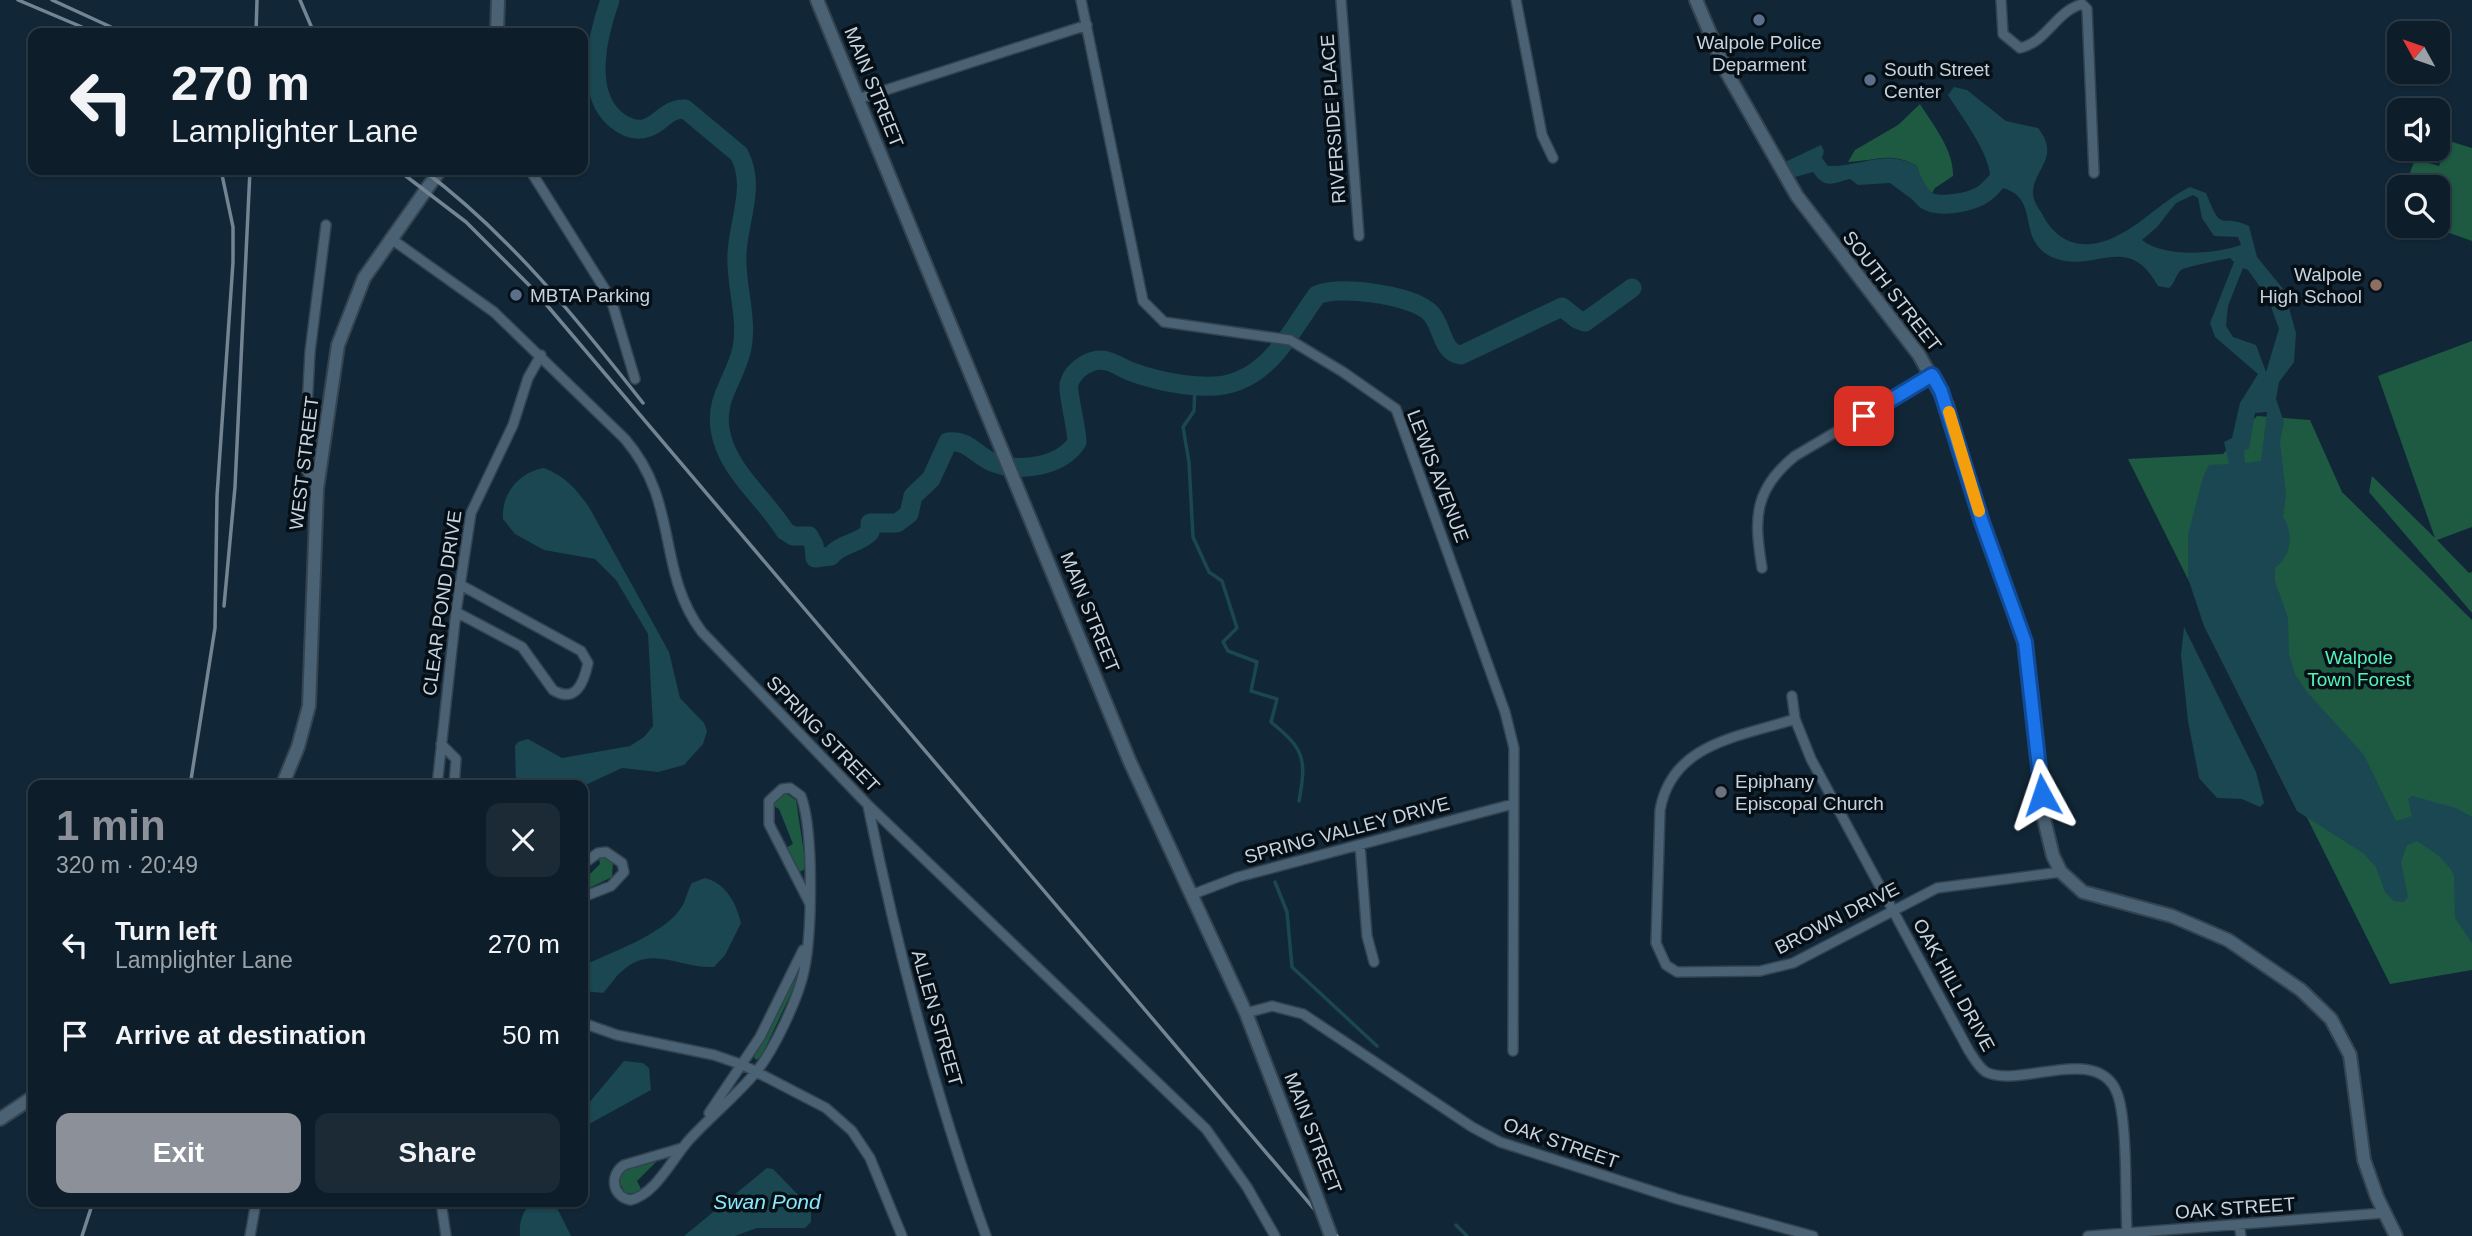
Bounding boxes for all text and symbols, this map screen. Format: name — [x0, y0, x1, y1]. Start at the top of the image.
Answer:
marker: Walpole Police Deparment — [1751, 12, 1767, 28]
north arrow — [2387, 21, 2450, 84]
map controls — [2387, 21, 2450, 238]
street label: MAIN STREET — [840, 24, 908, 151]
place label: Walpole Police Deparment — [1697, 32, 1821, 75]
street label: RIVERSIDE PLACE — [1317, 33, 1349, 205]
icon: left — [56, 56, 147, 147]
text: 270 m — [171, 56, 310, 110]
place label: South Street Center — [1884, 59, 1990, 102]
marker: South Street Center — [1862, 72, 1878, 88]
button: sound — [2387, 98, 2450, 161]
text: Lamplighter Lane — [171, 113, 418, 149]
button: search — [2387, 175, 2450, 238]
street label: SOUTH STREET — [1839, 227, 1946, 356]
place label: Walpole High School — [2260, 264, 2362, 307]
marker: Walpole High School — [2368, 277, 2384, 293]
place label: MBTA Parking — [530, 285, 650, 306]
marker: MBTA Parking — [508, 287, 524, 303]
pin — [1834, 386, 1894, 446]
street label: WEST STREET — [285, 394, 323, 531]
icon: arrive — [1845, 397, 1883, 435]
street label: LEWIS AVENUE — [1403, 407, 1473, 545]
street label: CLEAR POND DRIVE — [419, 509, 465, 697]
street label: MAIN STREET — [1056, 549, 1124, 676]
park label: Walpole Town Forest — [2307, 647, 2411, 690]
street label: SPRING STREET — [762, 672, 884, 797]
position arrow — [2005, 758, 2079, 832]
place label: Epiphany Episcopal Church — [1735, 771, 1884, 814]
marker: Epiphany Episcopal Church — [1713, 784, 1729, 800]
street label: SPRING VALLEY DRIVE — [1242, 792, 1452, 868]
text: 1 min — [56, 802, 166, 849]
button: close — [486, 803, 560, 877]
text: 320 m · 20:49 — [56, 852, 198, 878]
street label: BROWN DRIVE — [1772, 878, 1902, 958]
street label: OAK HILL DRIVE — [1909, 915, 1999, 1055]
text: Turn left — [115, 916, 217, 946]
icon: left — [56, 926, 94, 964]
text: 270 m — [488, 929, 560, 959]
text: Lamplighter Lane — [115, 947, 293, 973]
street label: ALLEN STREET — [908, 948, 967, 1089]
icon: arrive — [56, 1017, 94, 1055]
text: Arrive at destination — [115, 1020, 366, 1050]
text: 50 m — [502, 1020, 560, 1050]
street label: MAIN STREET — [1280, 1070, 1346, 1197]
button: Exit — [56, 1113, 301, 1193]
button: Share — [315, 1113, 560, 1193]
street label: OAK STREET — [1501, 1113, 1622, 1173]
water label: Swan Pond — [713, 1190, 822, 1213]
street label: OAK STREET — [2174, 1193, 2296, 1223]

